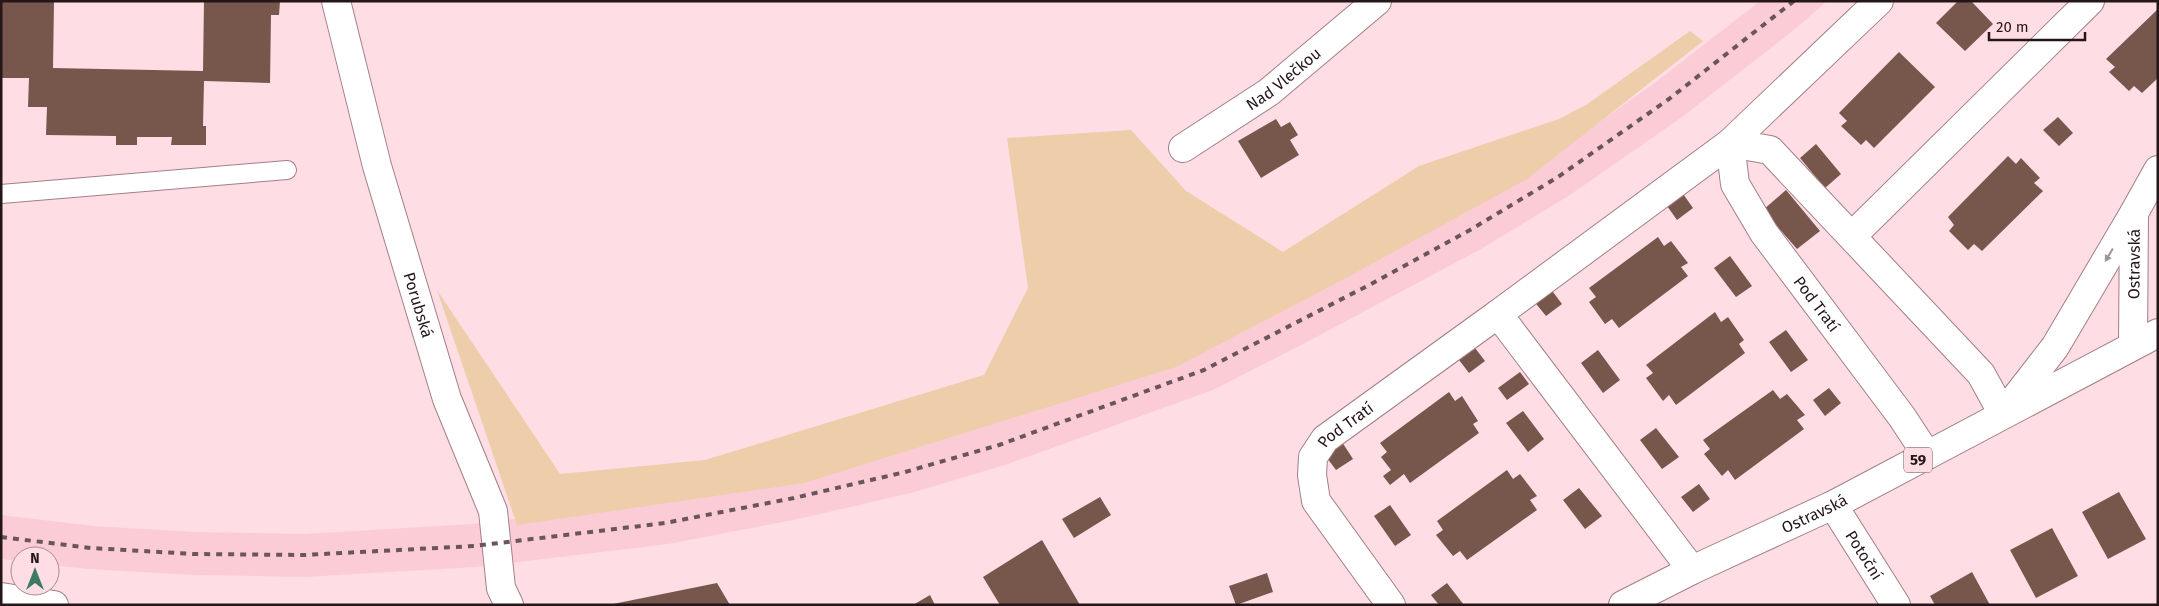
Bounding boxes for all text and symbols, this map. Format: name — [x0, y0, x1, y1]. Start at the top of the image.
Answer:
scale bar — [1989, 10, 2085, 42]
text: 20 m — [1996, 18, 2029, 36]
street label: Nad Vlečkou — [1242, 43, 1324, 114]
street label: Ostravská — [2124, 229, 2143, 299]
one-way arrow — [2104, 249, 2113, 262]
street label: Porubská — [400, 270, 438, 340]
street label: Pod Tratí — [1790, 272, 1844, 336]
street label: Pod Tratí — [1313, 398, 1377, 450]
road number: 59 — [1904, 448, 1932, 472]
street label: Ostravská — [1778, 490, 1850, 537]
street label: Potoční — [1842, 527, 1887, 584]
north arrow — [10, 546, 60, 596]
text: N — [30, 550, 40, 567]

